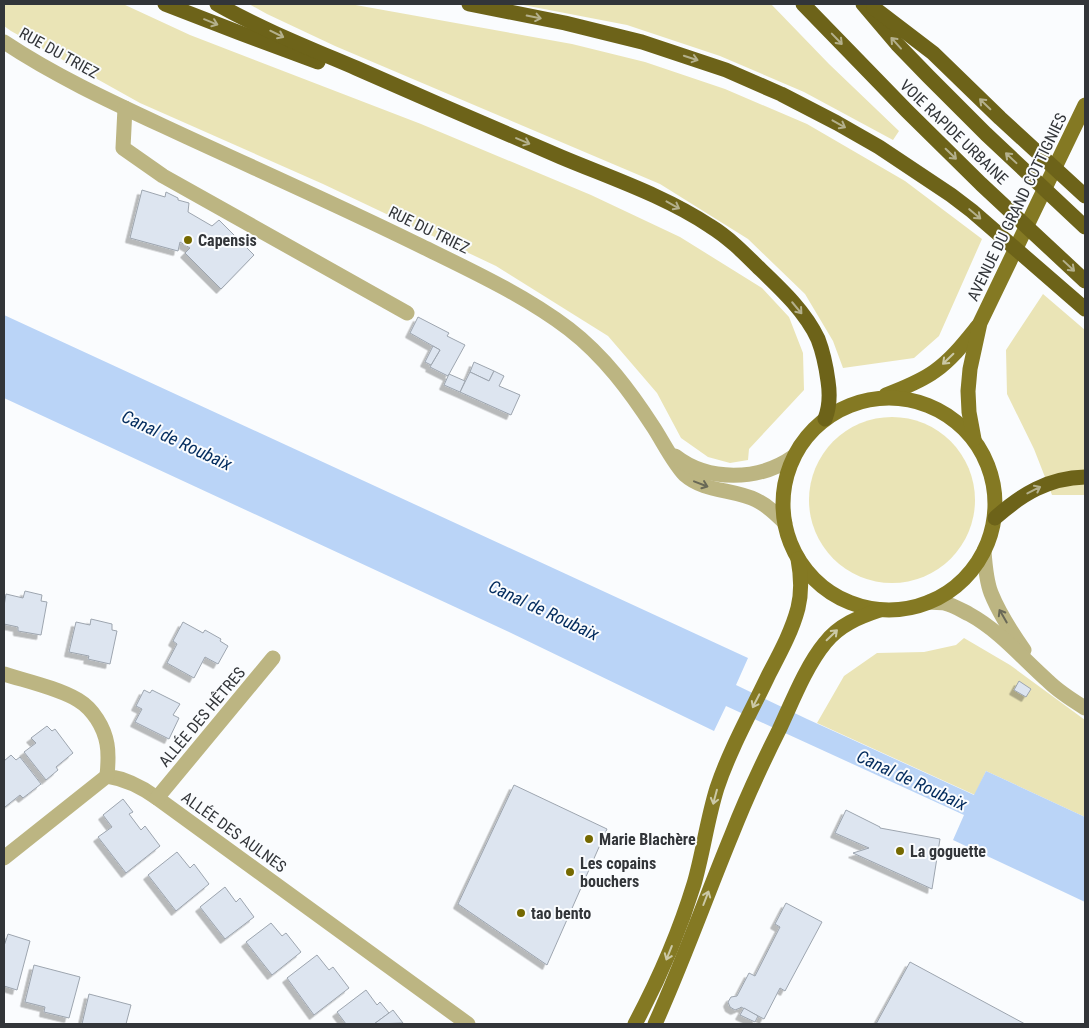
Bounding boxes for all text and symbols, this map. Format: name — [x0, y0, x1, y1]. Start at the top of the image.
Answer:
one-way arrow — [526, 13, 542, 22]
one-way arrow — [203, 17, 218, 27]
street label: RUE DU TRIEZ — [16, 23, 102, 83]
one-way arrow — [269, 29, 284, 39]
one-way arrow — [831, 32, 843, 45]
one-way arrow — [891, 37, 902, 50]
one-way arrow — [683, 53, 699, 63]
street label: VOIE RAPIDE URBAINE — [896, 76, 1012, 188]
one-way arrow — [979, 98, 992, 110]
street label: AVENUE DU GRAND COTTIGNIES — [963, 110, 1071, 304]
one-way arrow — [832, 119, 847, 129]
one-way arrow — [515, 136, 530, 146]
one-way arrow — [945, 148, 957, 160]
one-way arrow — [1005, 152, 1018, 164]
one-way arrow — [665, 200, 679, 210]
street label: RUE DU TRIEZ — [385, 202, 473, 258]
one-way arrow — [968, 208, 981, 219]
place label: Capensis — [198, 231, 257, 250]
marker: Capensis — [182, 234, 194, 246]
one-way arrow — [1063, 260, 1075, 272]
one-way arrow — [791, 301, 802, 314]
one-way arrow — [942, 353, 954, 365]
water label: Canal de Roubaix — [119, 405, 236, 475]
one-way arrow — [693, 479, 708, 489]
one-way arrow — [1026, 485, 1041, 494]
water label: Canal de Roubaix — [486, 575, 603, 645]
one-way arrow — [998, 610, 1008, 624]
one-way arrow — [826, 629, 839, 641]
street label: ALLÉE DES HÊTRES — [155, 663, 249, 771]
one-way arrow — [751, 693, 760, 708]
water label: Canal de Roubaix — [854, 745, 971, 815]
street label: ALLÉE DES AULNES — [178, 788, 290, 876]
one-way arrow — [709, 789, 719, 805]
place label: Marie Blachère — [599, 830, 696, 849]
marker: Marie Blachère — [583, 833, 595, 845]
place label: La goguette — [910, 842, 986, 861]
marker: La goguette — [894, 845, 906, 857]
place label: Les copains bouchers — [580, 854, 656, 891]
marker: Les copains bouchers — [564, 866, 576, 878]
one-way arrow — [702, 891, 712, 906]
place label: tao bento — [531, 904, 591, 923]
marker: tao bento — [515, 907, 527, 919]
one-way arrow — [664, 945, 673, 960]

